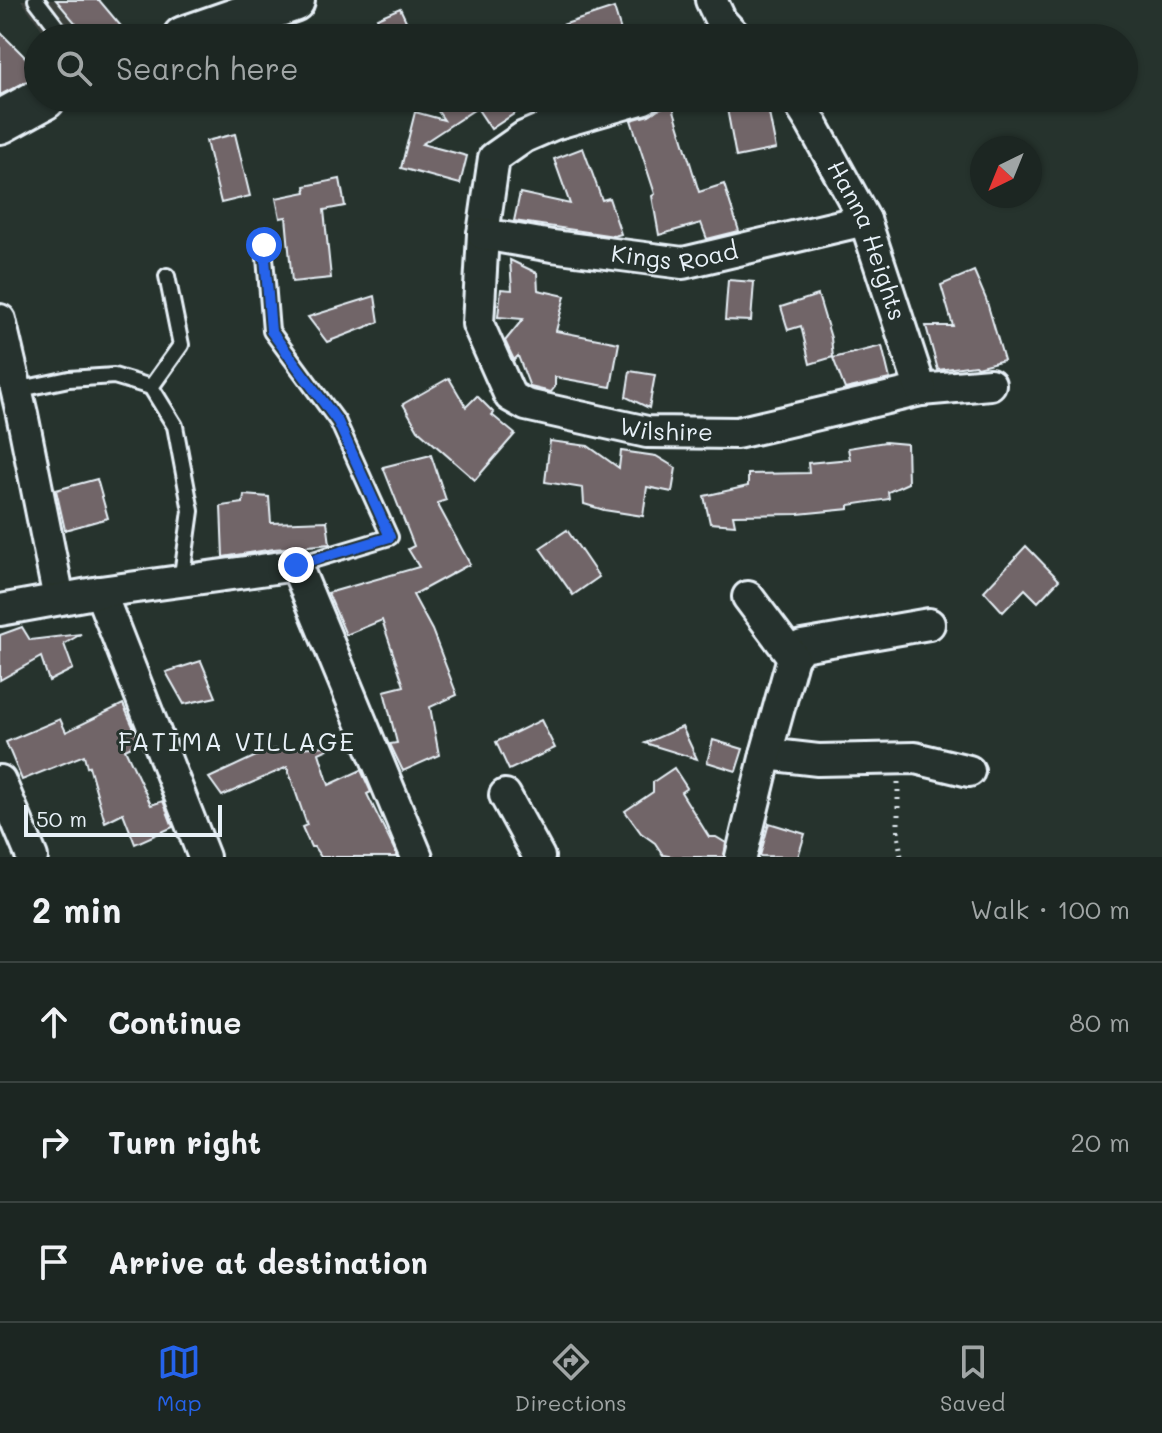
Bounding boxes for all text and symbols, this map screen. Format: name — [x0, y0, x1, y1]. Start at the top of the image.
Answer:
search box — [24, 24, 1138, 112]
icon: search — [52, 46, 96, 90]
text: Search here — [116, 48, 299, 88]
north arrow — [970, 136, 1042, 208]
street label: Hanna Heights — [821, 155, 914, 324]
route start — [246, 227, 282, 263]
street label: Kings Road — [610, 234, 741, 277]
street label: Wilshire — [617, 409, 713, 447]
route end — [278, 547, 314, 583]
district label: FATIMA VILLAGE — [118, 724, 356, 758]
scale bar — [24, 801, 222, 837]
text: 50 m — [36, 804, 87, 833]
text: 2 min — [32, 887, 121, 932]
text: Walk · 100 m — [970, 892, 1130, 926]
icon: ahead — [32, 1000, 76, 1044]
text: Continue — [108, 1002, 241, 1042]
text: 80 m — [1069, 1005, 1130, 1039]
icon: right — [32, 1120, 76, 1164]
text: Turn right — [108, 1122, 261, 1162]
text: 20 m — [1070, 1125, 1130, 1159]
icon: arrive — [32, 1240, 76, 1284]
text: Arrive at destination — [108, 1242, 428, 1282]
tab: Map — [157, 1340, 202, 1417]
tab: Directions — [515, 1340, 627, 1417]
tab: Saved — [940, 1340, 1005, 1417]

